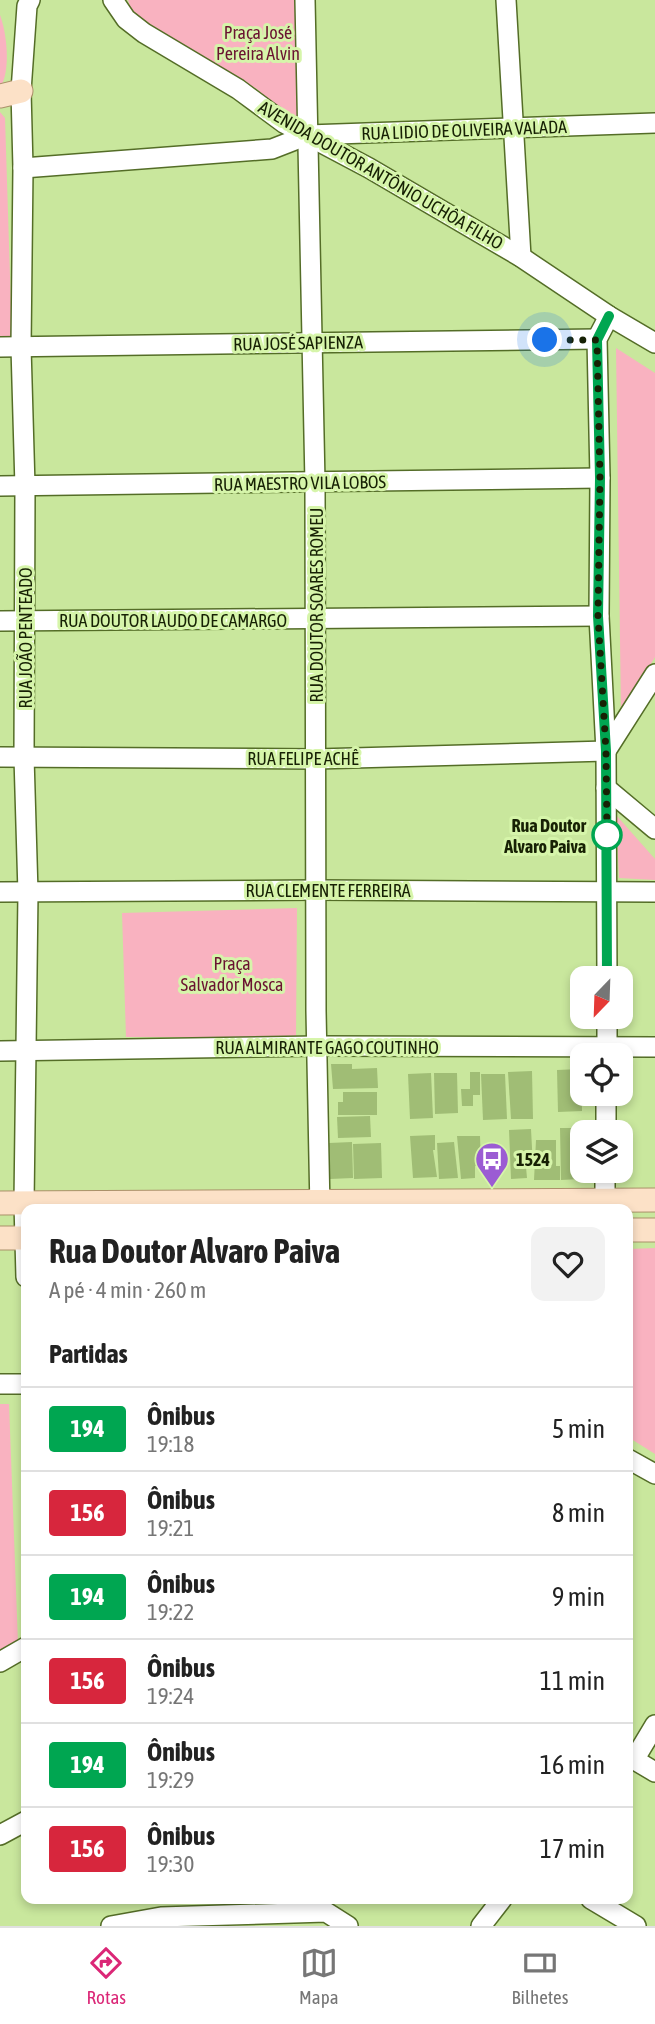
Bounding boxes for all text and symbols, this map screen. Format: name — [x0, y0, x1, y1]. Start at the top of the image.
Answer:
park label: Praça José Pereira Alvin — [216, 22, 300, 64]
street label: AVENIDA DOUTOR ANTÔNIO UCHÔA FILHO — [255, 96, 507, 254]
street label: RUA LIDIO DE OLIVEIRA VALADA — [361, 116, 567, 144]
your location — [527, 322, 562, 357]
street label: RUA JOSÉ SAPIENZA — [233, 331, 363, 355]
street label: RUA MAESTRO VILA LOBOS — [214, 471, 387, 495]
street label: RUA DOUTOR SOARES ROMEU — [306, 508, 327, 702]
street label: RUA JOÃO PENTEADO — [15, 567, 36, 709]
street label: RUA DOUTOR LAUDO DE CAMARGO — [59, 610, 287, 631]
street label: RUA FELIPE ACHÊ — [247, 748, 359, 769]
place label: Rua Doutor Alvaro Paiva — [503, 815, 587, 857]
marker: Rua Doutor Alvaro Paiva — [592, 820, 622, 850]
street label: RUA CLEMENTE FERREIRA — [245, 880, 411, 901]
park label: Praça Salvador Mosca — [181, 953, 283, 995]
north arrow — [570, 966, 634, 1029]
map controls — [570, 966, 633, 1183]
street label: RUA ALMIRANTE GAGO COUTINHO — [215, 1037, 439, 1058]
button: locate — [570, 1043, 633, 1106]
button: layers — [570, 1120, 633, 1183]
bus stop icon: 1524 — [473, 1140, 511, 1189]
place label: 1524 — [516, 1149, 550, 1170]
button: heart — [531, 1227, 605, 1301]
text: Rua Doutor Alvaro Paiva — [49, 1232, 340, 1270]
text: A pé · 4 min · 260 m — [49, 1277, 206, 1303]
text: Partidas — [49, 1339, 128, 1369]
text: Ônibus — [147, 1401, 215, 1431]
text: 5 min — [552, 1414, 605, 1444]
text: 194 — [71, 1415, 104, 1442]
text: 19:18 — [147, 1431, 194, 1457]
text: Ônibus — [147, 1485, 215, 1515]
text: 8 min — [552, 1498, 605, 1528]
text: 156 — [71, 1499, 104, 1526]
text: 19:21 — [147, 1515, 194, 1541]
text: Ônibus — [147, 1569, 215, 1599]
text: 9 min — [552, 1582, 605, 1612]
text: 194 — [71, 1583, 104, 1610]
text: 19:22 — [147, 1599, 194, 1625]
text: Ônibus — [147, 1653, 215, 1683]
text: 11 min — [540, 1666, 605, 1696]
text: 156 — [71, 1667, 104, 1694]
text: 19:24 — [147, 1683, 194, 1709]
text: Ônibus — [147, 1737, 215, 1767]
text: 16 min — [540, 1750, 605, 1780]
text: 194 — [71, 1751, 104, 1778]
text: 19:29 — [147, 1767, 194, 1793]
text: Ônibus — [147, 1821, 215, 1851]
text: 17 min — [540, 1834, 605, 1864]
text: 156 — [71, 1835, 104, 1862]
text: 19:30 — [147, 1851, 194, 1877]
tab: Rotas — [87, 1944, 126, 2008]
tab: Mapa — [299, 1944, 338, 2008]
tab: Bilhetes — [512, 1944, 568, 2008]

